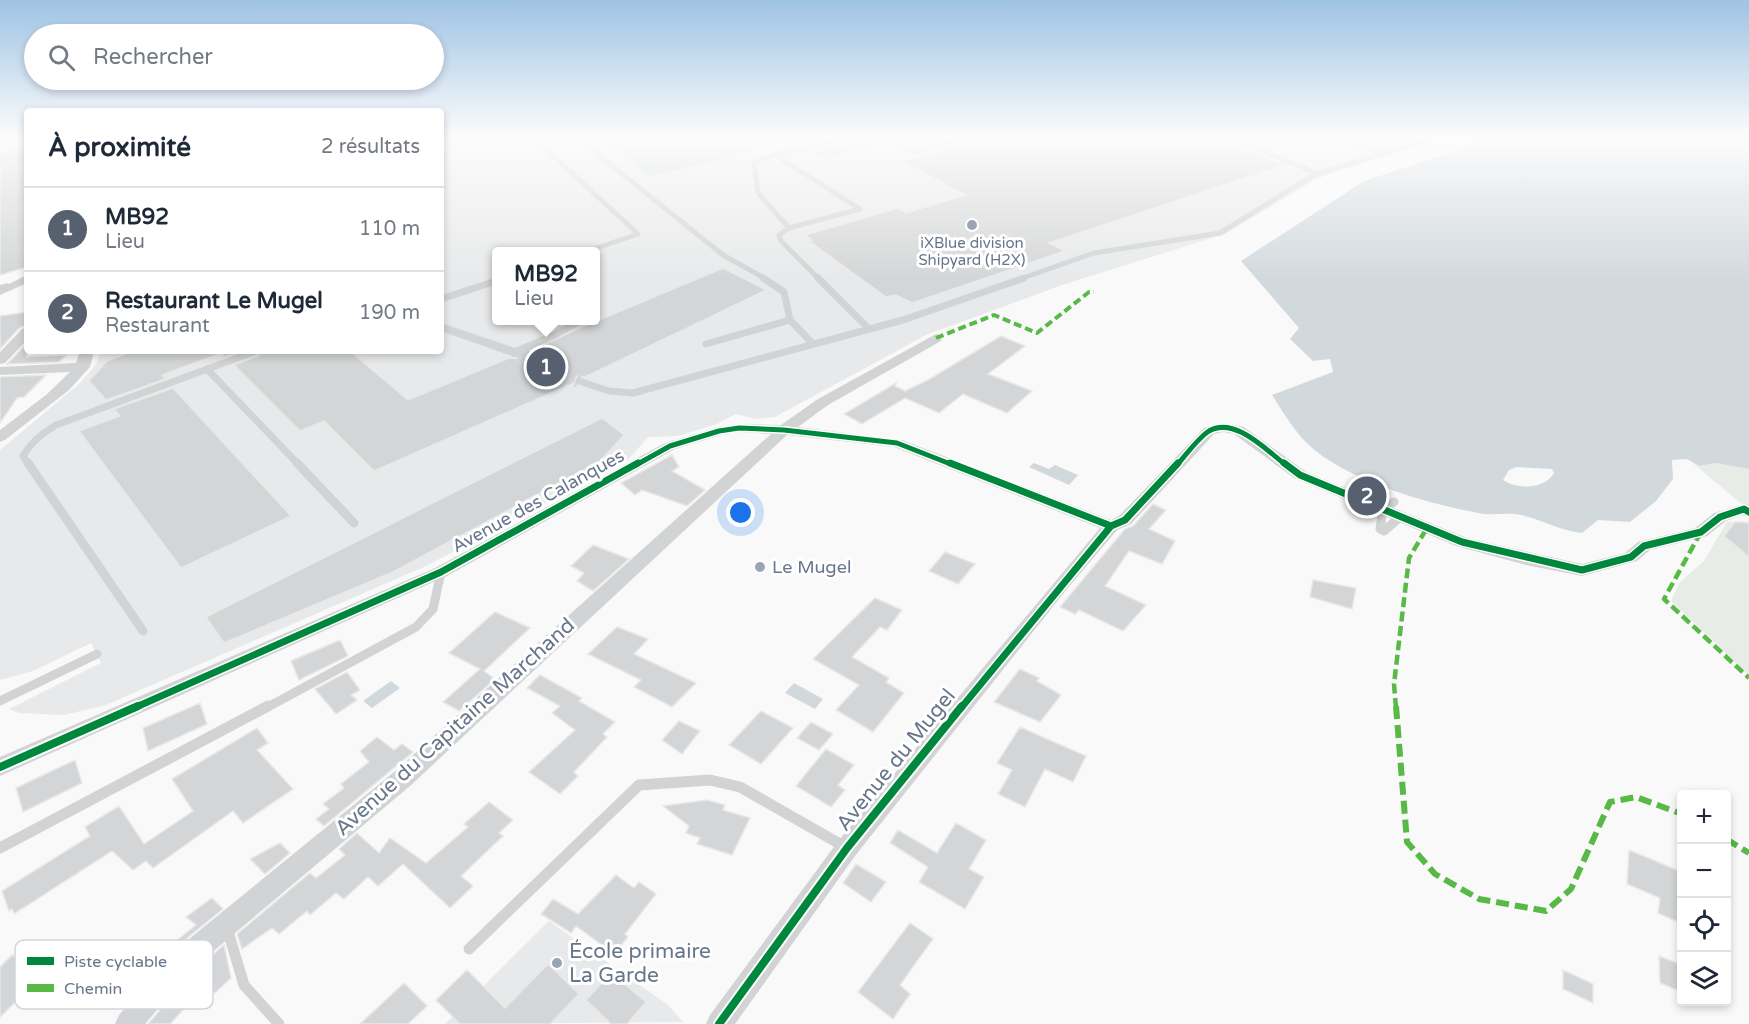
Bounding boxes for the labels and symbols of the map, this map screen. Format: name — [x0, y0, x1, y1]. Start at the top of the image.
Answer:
marker: iXBlue division Shipyard (H2X) — [965, 218, 979, 232]
place label: iXBlue division Shipyard (H2X) — [918, 234, 1026, 269]
pin: 1 — [526, 344, 566, 389]
street label: Avenue des Calanques — [448, 445, 628, 557]
pin: 2 — [1348, 474, 1386, 518]
your location — [726, 498, 755, 527]
place label: Le Mugel — [772, 556, 851, 578]
marker: Le Mugel — [753, 560, 767, 574]
street label: Avenue du Capitaine Marchand — [330, 613, 580, 841]
street label: Avenue du Mugel — [831, 684, 961, 836]
place label: École primaire La Garde — [569, 939, 711, 988]
legend — [15, 940, 213, 1009]
text: Piste cyclable — [64, 952, 167, 972]
marker: École primaire La Garde — [550, 956, 564, 970]
text: Chemin — [64, 979, 122, 999]

